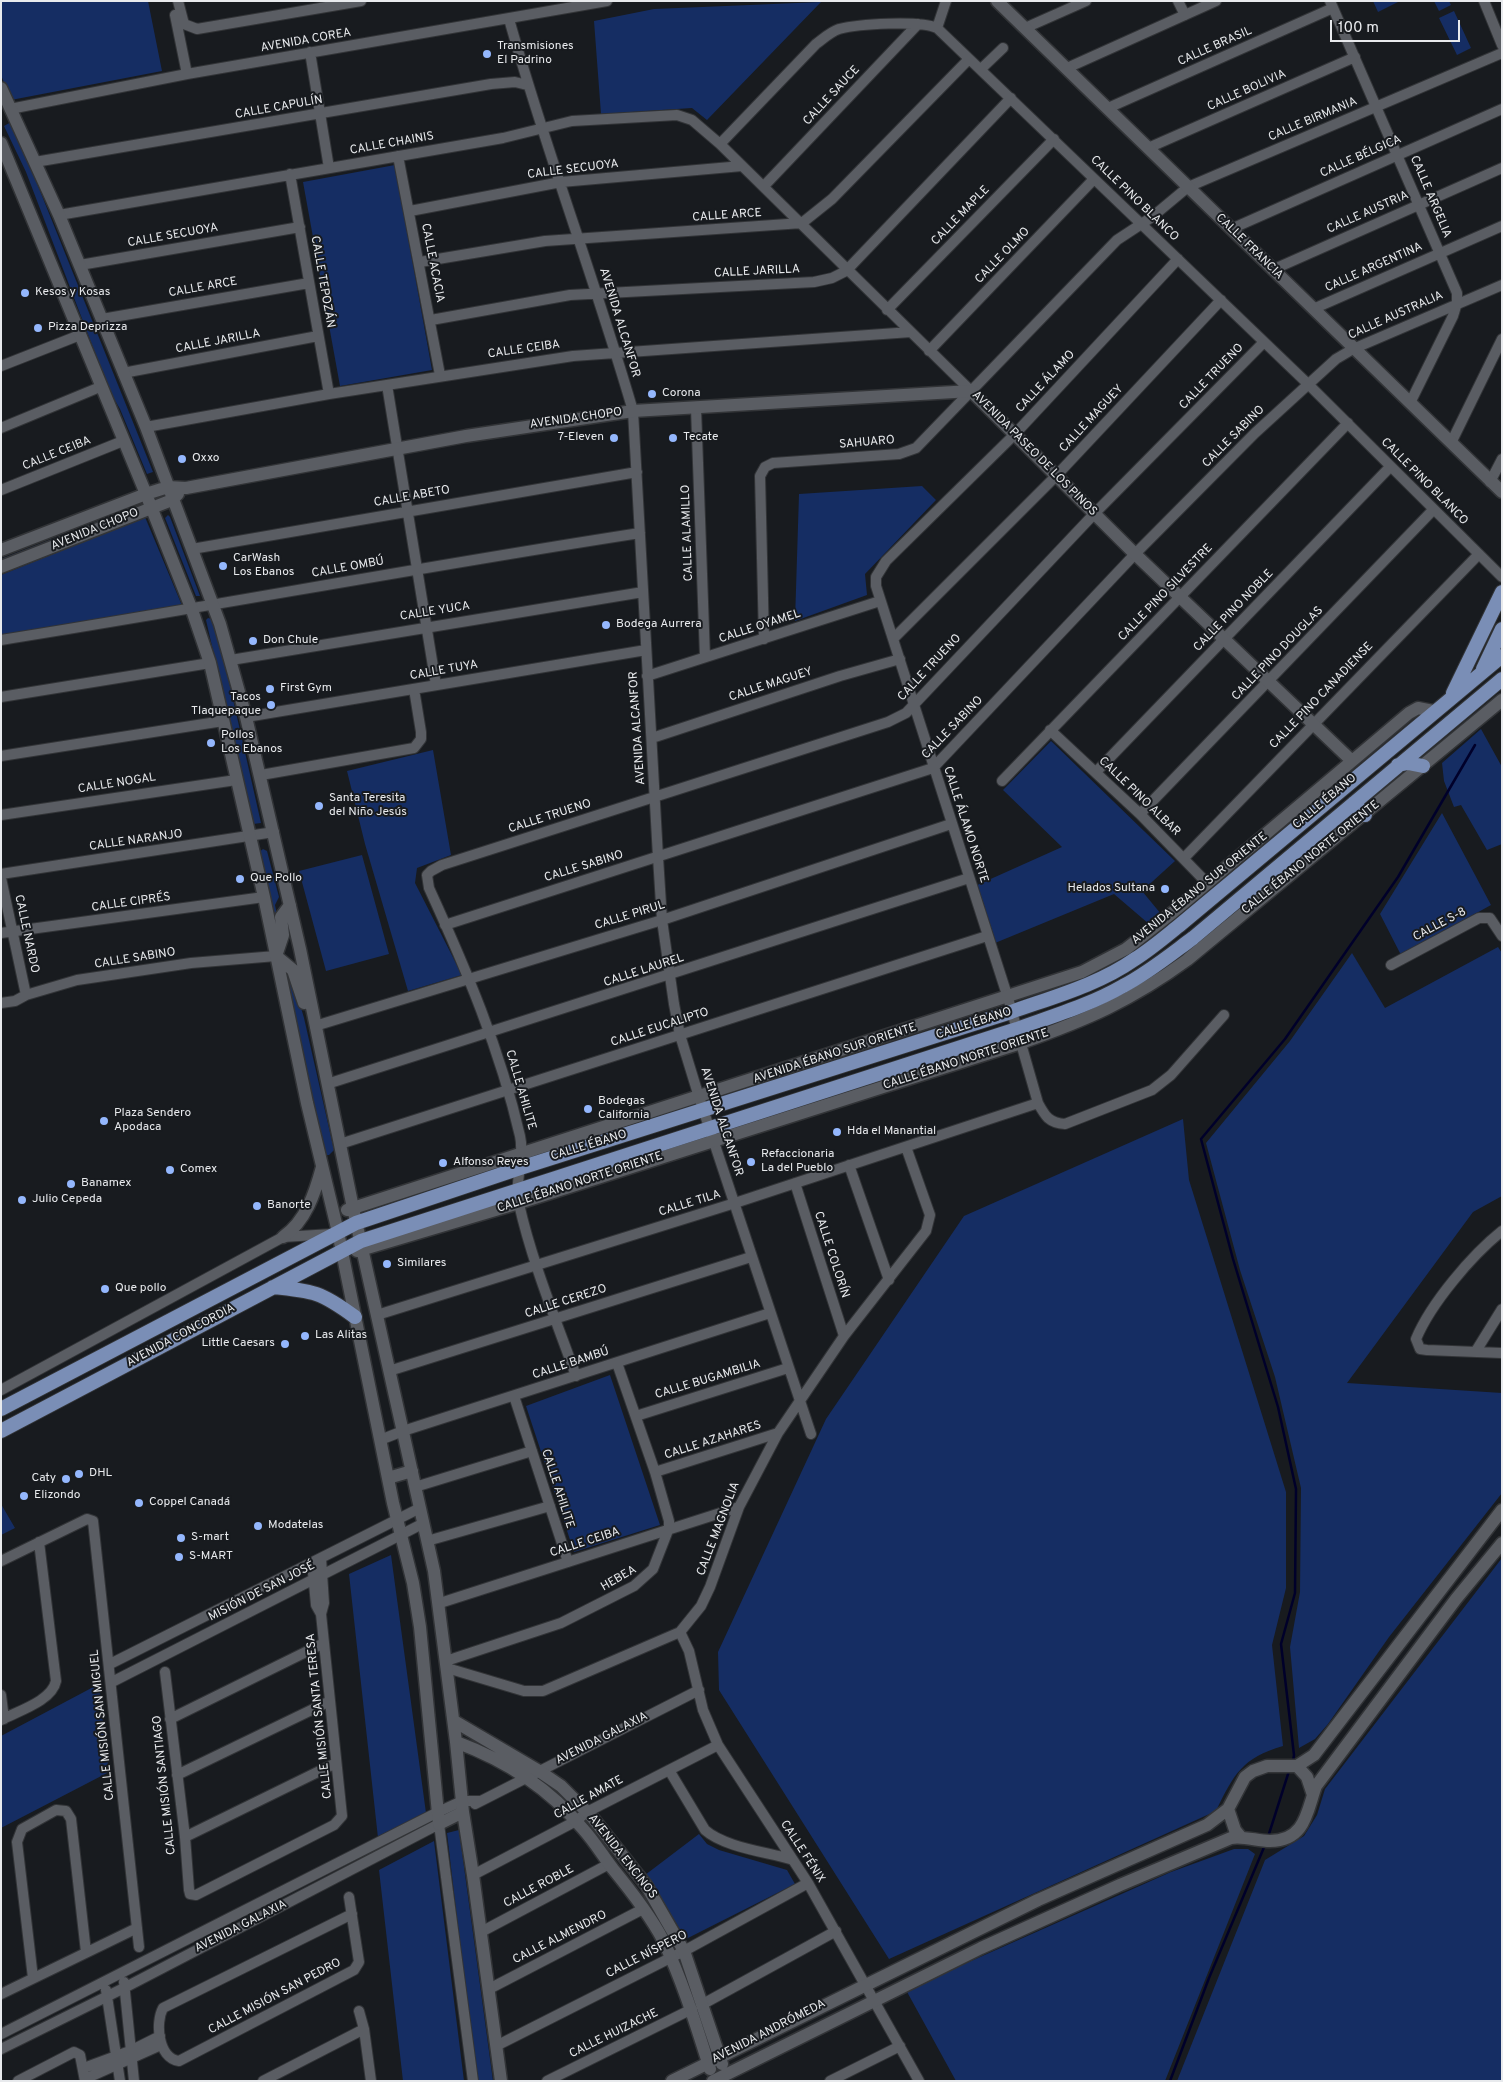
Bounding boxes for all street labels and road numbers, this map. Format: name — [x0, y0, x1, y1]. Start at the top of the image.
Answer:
street label: CALLE BRASIL — [1176, 24, 1254, 70]
street label: AVENIDA COREA — [260, 26, 352, 56]
street label: CALLE SAUCE — [801, 63, 863, 129]
street label: CALLE BOLIVIA — [1205, 67, 1289, 115]
street label: CALLE CAPULÍN — [234, 93, 324, 123]
street label: CALLE BIRMANIA — [1266, 95, 1360, 145]
street label: CALLE CHAINIS — [349, 130, 435, 158]
street label: CALLE BÉLGICA — [1318, 133, 1404, 181]
street label: CALLE PINO BLANCO — [1087, 153, 1181, 245]
street label: CALLE ARGELIA — [1406, 154, 1454, 240]
street label: CALLE SECUOYA — [527, 157, 619, 183]
street label: CALLE MAPLE — [929, 183, 993, 249]
street label: CALLE AUSTRIA — [1325, 189, 1411, 237]
street label: CALLE ARCE — [692, 206, 762, 226]
street label: CALLE FRANCIA — [1212, 211, 1286, 283]
street label: CALLE SECUOYA — [127, 221, 219, 251]
street label: CALLE ACACIA — [417, 222, 447, 304]
street label: CALLE OLMO — [973, 225, 1033, 287]
street label: CALLE TEPOZÁN — [307, 235, 337, 329]
street label: CALLE ARGENTINA — [1323, 240, 1425, 296]
street label: CALLE JARILLA — [714, 263, 800, 281]
street label: AVENIDA ALCANFOR — [595, 266, 643, 380]
street label: CALLE ARCE — [168, 275, 238, 301]
street label: CALLE AUSTRALIA — [1346, 289, 1446, 343]
street label: CALLE JARILLA — [174, 327, 262, 357]
street label: CALLE CEIBA — [487, 338, 561, 362]
street label: CALLE TRUENO — [1177, 341, 1247, 413]
street label: CALLE ÁLAMO — [1013, 348, 1079, 416]
street label: CALLE MAGUEY — [1057, 382, 1127, 456]
street label: AVENIDA PASEO DE LOS PINOS — [968, 388, 1100, 520]
street label: CALLE SABINO — [1200, 403, 1268, 471]
street label: AVENIDA CHOPO — [529, 405, 623, 433]
street label: SAHUARO — [839, 433, 895, 453]
street label: CALLE CEIBA — [21, 434, 93, 474]
street label: CALLE PINO BLANCO — [1377, 435, 1471, 529]
street label: CALLE ABETO — [373, 483, 451, 511]
street label: CALLE ALAMILLO — [679, 484, 697, 582]
street label: AVENIDA CHOPO — [49, 506, 141, 554]
street label: CALLE PINO SILVESTRE — [1116, 541, 1216, 645]
street label: CALLE OMBÚ — [311, 555, 385, 581]
street label: CALLE PINO NOBLE — [1191, 567, 1277, 655]
street label: CALLE YUCA — [399, 599, 471, 625]
street label: CALLE PINO DOUGLAS — [1229, 604, 1327, 704]
street label: CALLE OYAMEL — [717, 607, 803, 647]
street label: CALLE TRUENO — [895, 632, 965, 704]
street label: CALLE PINO CANADIENSE — [1267, 640, 1377, 752]
street label: CALLE TUYA — [409, 658, 479, 684]
street label: CALLE MAGUEY — [727, 665, 815, 705]
street label: AVENIDA ALCANFOR — [627, 671, 649, 785]
street label: CALLE SABINO — [919, 694, 987, 762]
street label: CALLE PINO ALBAR — [1095, 754, 1183, 840]
street label: CALLE ÁLAMO NORTE — [939, 765, 991, 885]
street label: CALLE NOGAL — [77, 771, 157, 797]
street label: CALLE ÉBANO — [1290, 771, 1360, 833]
street label: CALLE TRUENO — [507, 797, 593, 837]
street label: CALLE ÉBANO NORTE ORIENTE — [1239, 798, 1383, 918]
street label: CALLE NARANJO — [88, 827, 184, 855]
street label: AVENIDA ÉBANO SUR ORIENTE — [1129, 830, 1271, 948]
street label: CALLE SABINO — [543, 848, 625, 886]
street label: CALLE CIPRÉS — [91, 890, 171, 916]
street label: CALLE NARDO — [11, 893, 41, 975]
street label: CALLE PIRUL — [593, 899, 667, 933]
street label: CALLE S-8 — [1411, 905, 1469, 945]
street label: CALLE SABINO — [93, 945, 177, 973]
street label: CALLE LAUREL — [602, 951, 686, 991]
street label: CALLE EUCALIPTO — [609, 1005, 711, 1051]
street label: CALLE ÉBANO — [934, 1005, 1014, 1043]
street label: AVENIDA ÉBANO SUR ORIENTE — [752, 1021, 918, 1087]
street label: CALLE ÉBANO NORTE ORIENTE — [882, 1026, 1050, 1094]
street label: CALLE AHILITE — [502, 1048, 538, 1132]
street label: AVENIDA ALCANFOR — [697, 1066, 745, 1178]
street label: CALLE ÉBANO — [549, 1128, 629, 1164]
street label: CALLE ÉBANO NORTE ORIENTE — [496, 1149, 664, 1217]
street label: CALLE TILA — [657, 1188, 723, 1220]
street label: CALLE COLORÍN — [810, 1210, 852, 1300]
street label: CALLE CEREZO — [523, 1282, 609, 1322]
street label: AVENIDA CONCORDIA — [124, 1301, 238, 1371]
street label: CALLE BAMBÚ — [531, 1345, 611, 1383]
street label: CALLE BUGAMBILIA — [653, 1357, 763, 1403]
street label: CALLE AZAHARES — [663, 1419, 763, 1463]
street label: CALLE AHILITE — [537, 1447, 577, 1531]
street label: CALLE MAGNOLIA — [694, 1480, 744, 1578]
street label: CALLE CEIBA — [548, 1525, 622, 1561]
street label: MISIÓN DE SAN JOSÉ — [206, 1559, 318, 1625]
street label: HEBEA — [599, 1563, 639, 1595]
street label: CALLE MISIÓN SANTA TERESA — [304, 1633, 336, 1799]
street label: CALLE MISIÓN SAN MIGUEL — [88, 1649, 118, 1801]
street label: AVENIDA GALAXIA — [554, 1710, 650, 1768]
street label: CALLE MISIÓN SANTIAGO — [151, 1714, 179, 1856]
street label: CALLE AMATE — [552, 1773, 626, 1823]
street label: AVENIDA ENCINOS — [585, 1812, 659, 1902]
street label: CALLE FÉNIX — [776, 1818, 828, 1886]
street label: CALLE ROBLE — [502, 1863, 576, 1911]
street label: AVENIDA GALAXIA — [193, 1898, 289, 1956]
street label: CALLE ALMENDRO — [511, 1908, 609, 1968]
street label: CALLE NÍSPERO — [604, 1928, 690, 1982]
street label: CALLE MISIÓN SAN PEDRO — [206, 1956, 344, 2038]
street label: AVENIDA ANDRÓMEDA — [710, 1997, 828, 2067]
street label: CALLE HUIZACHE — [567, 2006, 661, 2062]

